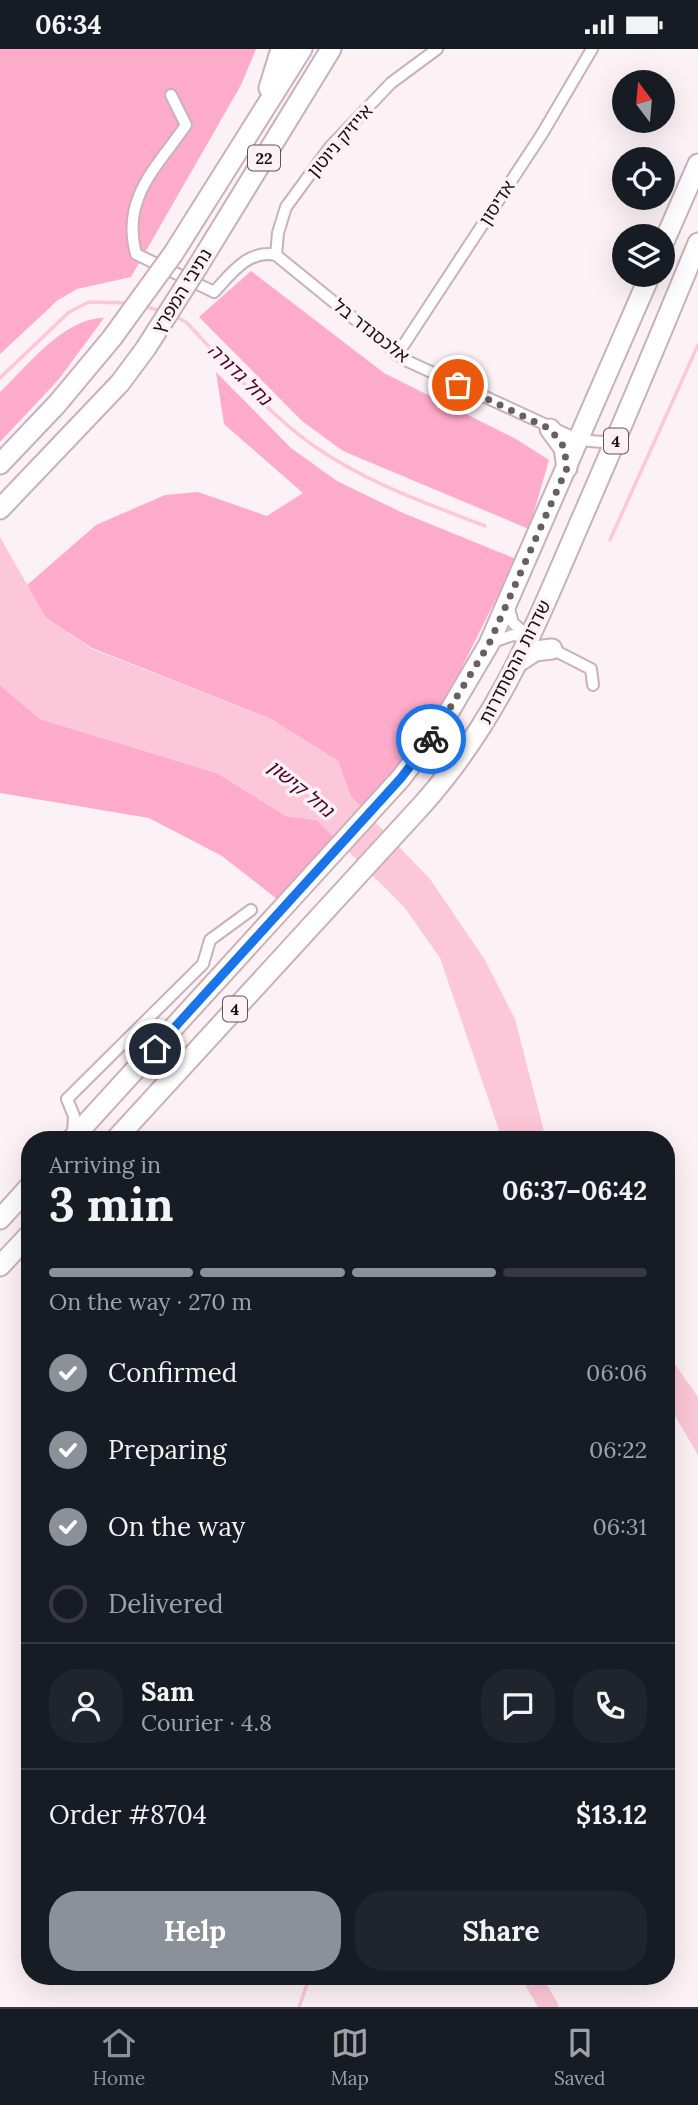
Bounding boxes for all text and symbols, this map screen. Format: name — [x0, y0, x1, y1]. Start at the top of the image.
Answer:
text: 06:34 — [35, 8, 102, 41]
north arrow — [612, 70, 676, 133]
map controls — [612, 70, 675, 287]
street label: אייזיק ניוטון — [302, 100, 377, 182]
road number: 22 — [248, 145, 280, 171]
button: locate — [612, 147, 675, 210]
street label: אדיסון — [474, 176, 520, 230]
button: layers — [612, 224, 675, 287]
street label: נתיבי המפרץ — [146, 244, 217, 337]
street label: אלכסנדר בל — [329, 294, 414, 368]
water label: נחל גדורה — [203, 338, 278, 411]
pin — [428, 355, 488, 415]
icon: bag — [439, 366, 477, 404]
road number: 4 — [604, 429, 628, 453]
street label: שדרות ההסתדרות — [473, 596, 556, 728]
courier — [396, 704, 466, 774]
icon: bike — [412, 720, 450, 758]
water label: נחל קישון — [263, 754, 340, 823]
road number: 4 — [223, 997, 247, 1021]
pin — [125, 1019, 185, 1079]
icon: home — [136, 1030, 174, 1068]
text: Arriving in — [49, 1150, 161, 1179]
text: 06:37–06:42 — [502, 1174, 647, 1207]
text: 3 min — [49, 1175, 174, 1234]
text: On the way · 270 m — [49, 1287, 252, 1316]
icon: check — [49, 1354, 87, 1392]
text: Confirmed — [108, 1356, 237, 1389]
text: 06:06 — [586, 1358, 647, 1387]
icon: check — [49, 1431, 87, 1469]
text: Preparing — [108, 1433, 227, 1466]
text: 06:22 — [589, 1435, 647, 1464]
icon: check — [49, 1508, 87, 1546]
text: On the way — [108, 1510, 245, 1543]
text: 06:31 — [592, 1512, 647, 1541]
text: Delivered — [108, 1587, 224, 1620]
button: person — [49, 1669, 123, 1743]
button: chat — [481, 1669, 555, 1743]
button: phone — [573, 1669, 647, 1743]
text: Sam — [141, 1675, 194, 1708]
text: Courier · 4.8 — [141, 1708, 272, 1737]
text: Order #8704 — [49, 1798, 207, 1831]
text: $13.12 — [576, 1798, 647, 1831]
button: Help — [49, 1891, 341, 1971]
button: Share — [355, 1891, 647, 1971]
tab: Home — [93, 2024, 145, 2090]
tab: Map — [330, 2024, 369, 2090]
tab: Saved — [554, 2024, 605, 2090]

